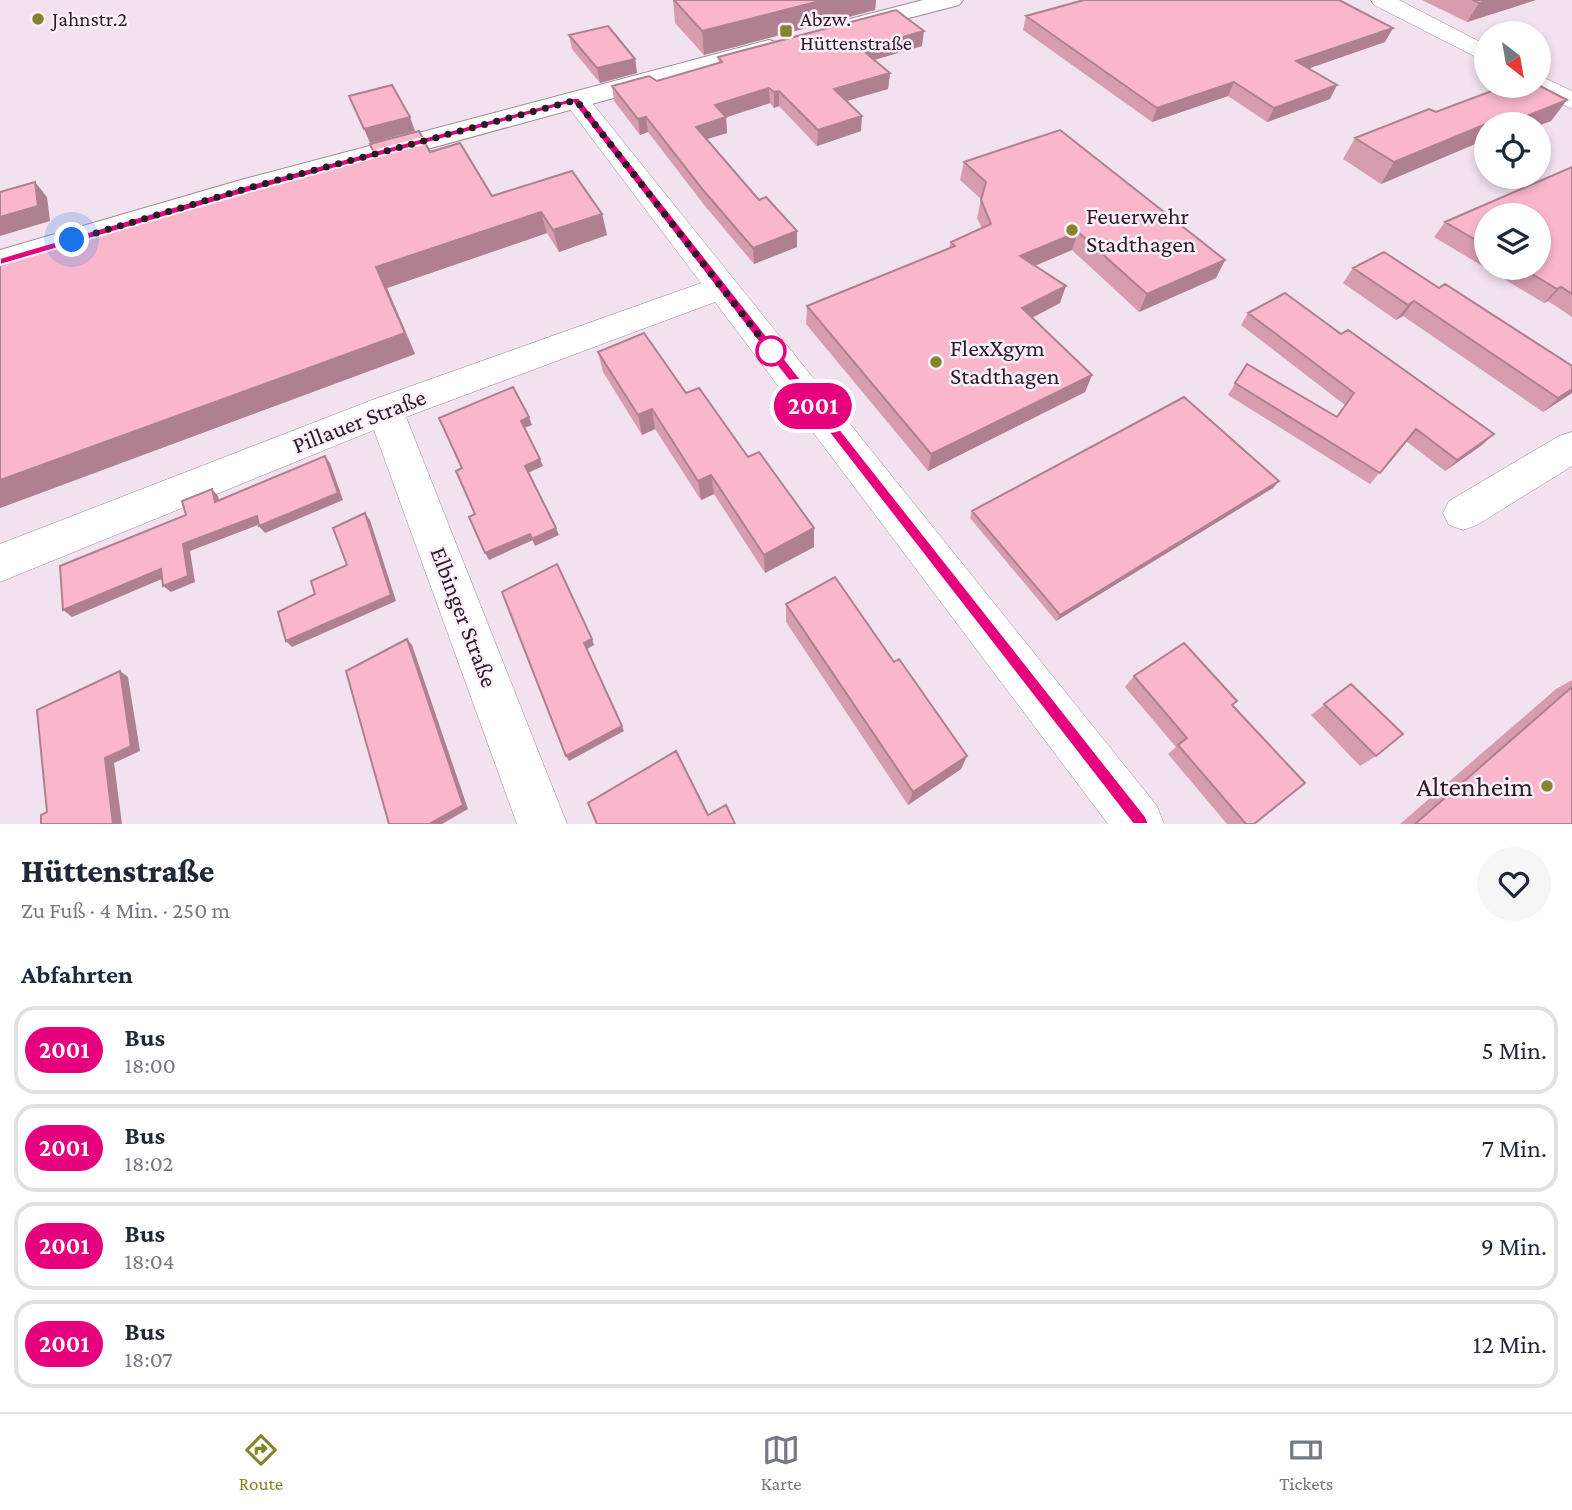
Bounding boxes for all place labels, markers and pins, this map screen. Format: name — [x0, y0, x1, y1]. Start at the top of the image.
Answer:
place label: Jahnstr.2 — [50, 7, 128, 31]
place label: Abzw. Hüttenstraße — [800, 7, 912, 55]
marker: Jahnstr.2 — [30, 11, 46, 27]
marker: Abzw. Hüttenstraße — [778, 23, 794, 39]
place label: Feuerwehr Stadthagen — [1086, 202, 1196, 257]
marker: Feuerwehr Stadthagen — [1064, 222, 1080, 238]
place label: FlexXgym Stadthagen — [950, 334, 1060, 389]
unlabelled marker — [756, 336, 786, 366]
marker: FlexXgym Stadthagen — [928, 354, 944, 370]
place label: Altenheim — [1416, 771, 1533, 802]
marker: Altenheim — [1539, 778, 1555, 794]

